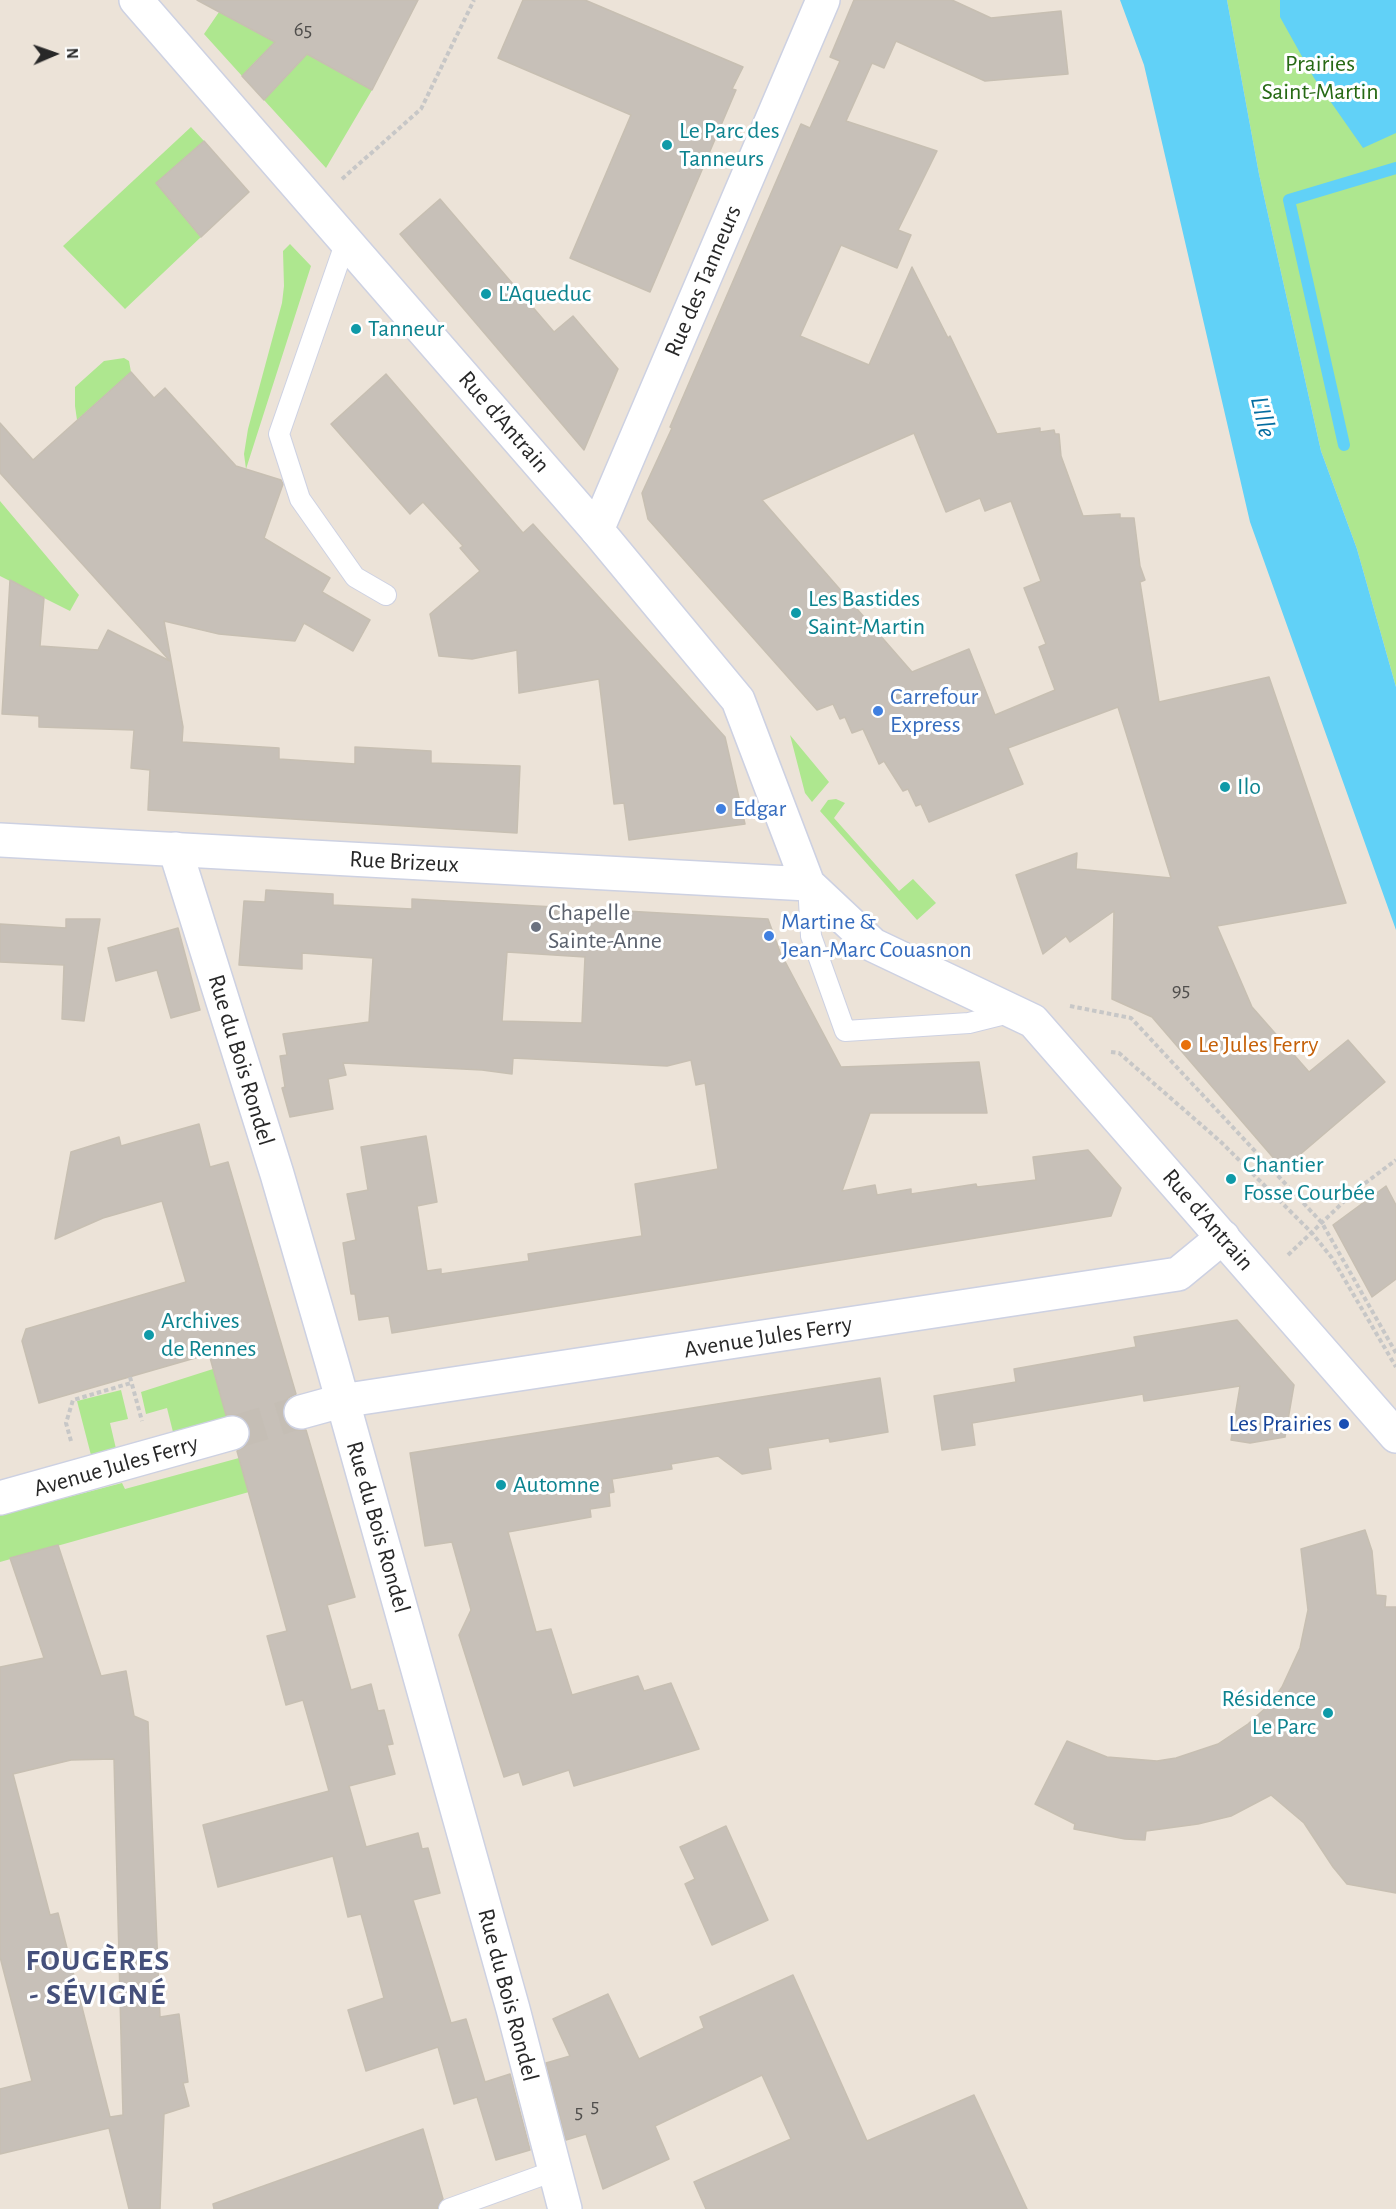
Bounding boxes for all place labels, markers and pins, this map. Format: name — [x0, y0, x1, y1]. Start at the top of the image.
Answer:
place label: Le Parc des Tanneurs — [679, 117, 780, 173]
marker: Le Parc des Tanneurs — [660, 138, 674, 152]
place label: L'Aqueduc — [498, 280, 591, 308]
marker: L'Aqueduc — [479, 287, 493, 301]
place label: Tanneur — [368, 315, 444, 343]
marker: Tanneur — [349, 322, 363, 336]
place label: Les Bastides Saint-Martin — [808, 585, 925, 641]
marker: Les Bastides Saint-Martin — [789, 606, 803, 620]
place label: Carrefour Express — [890, 683, 978, 739]
marker: Carrefour Express — [871, 704, 885, 718]
place label: Ilo — [1237, 773, 1261, 801]
marker: Ilo — [1218, 780, 1232, 794]
place label: Edgar — [733, 795, 786, 823]
marker: Edgar — [714, 802, 728, 816]
place label: Chapelle Sainte-Anne — [548, 899, 662, 955]
place label: Martine & Jean-Marc Couasnon — [781, 908, 972, 964]
marker: Chapelle Sainte-Anne — [529, 920, 543, 934]
marker: Martine & Jean-Marc Couasnon — [762, 929, 776, 943]
place label: Le Jules Ferry — [1198, 1031, 1319, 1059]
marker: Le Jules Ferry — [1179, 1038, 1193, 1052]
place label: Chantier Fosse Courbée — [1243, 1151, 1375, 1207]
marker: Chantier Fosse Courbée — [1224, 1172, 1238, 1186]
place label: Archives de Rennes — [161, 1307, 256, 1363]
marker: Archives de Rennes — [142, 1328, 156, 1342]
place label: Les Prairies — [1228, 1410, 1332, 1438]
marker: Les Prairies — [1337, 1417, 1351, 1431]
place label: Automne — [513, 1471, 600, 1499]
marker: Automne — [494, 1478, 508, 1492]
place label: Résidence Le Parc — [1222, 1685, 1316, 1741]
marker: Résidence Le Parc — [1321, 1706, 1335, 1720]

